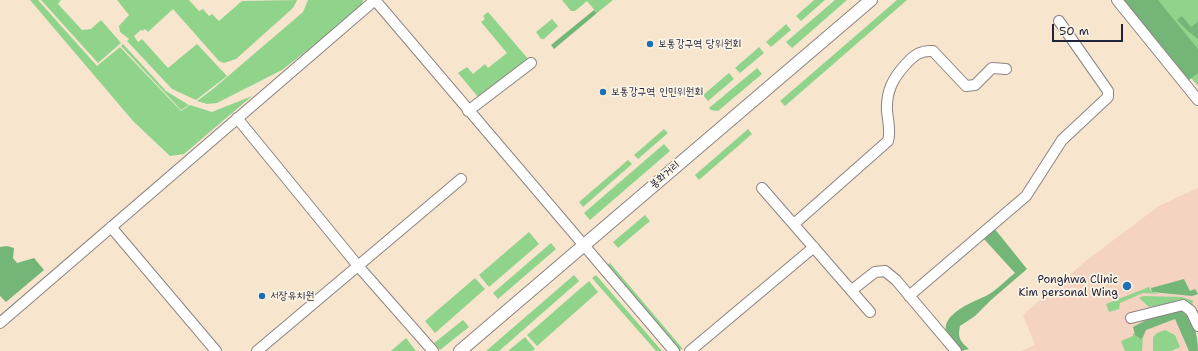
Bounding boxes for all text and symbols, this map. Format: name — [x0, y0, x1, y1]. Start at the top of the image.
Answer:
scale bar — [1054, 16, 1125, 42]
text: 50 m — [1059, 23, 1089, 39]
place label: 보통강구역 당위원회 — [658, 37, 741, 51]
marker: 보통강구역 당위원회 — [645, 39, 655, 49]
place label: 보통강구역 인민위원회 — [611, 85, 703, 99]
marker: 보통강구역 인민위원회 — [598, 87, 608, 97]
street label: 봉화거리 — [647, 159, 683, 191]
place label: Ponghwa Clinic Kim personal Wing — [1019, 273, 1118, 299]
marker: Ponghwa Clinic Kim personal Wing — [1121, 280, 1133, 292]
place label: 서장유치원 — [270, 289, 314, 303]
marker: 서장유치원 — [257, 291, 267, 301]

